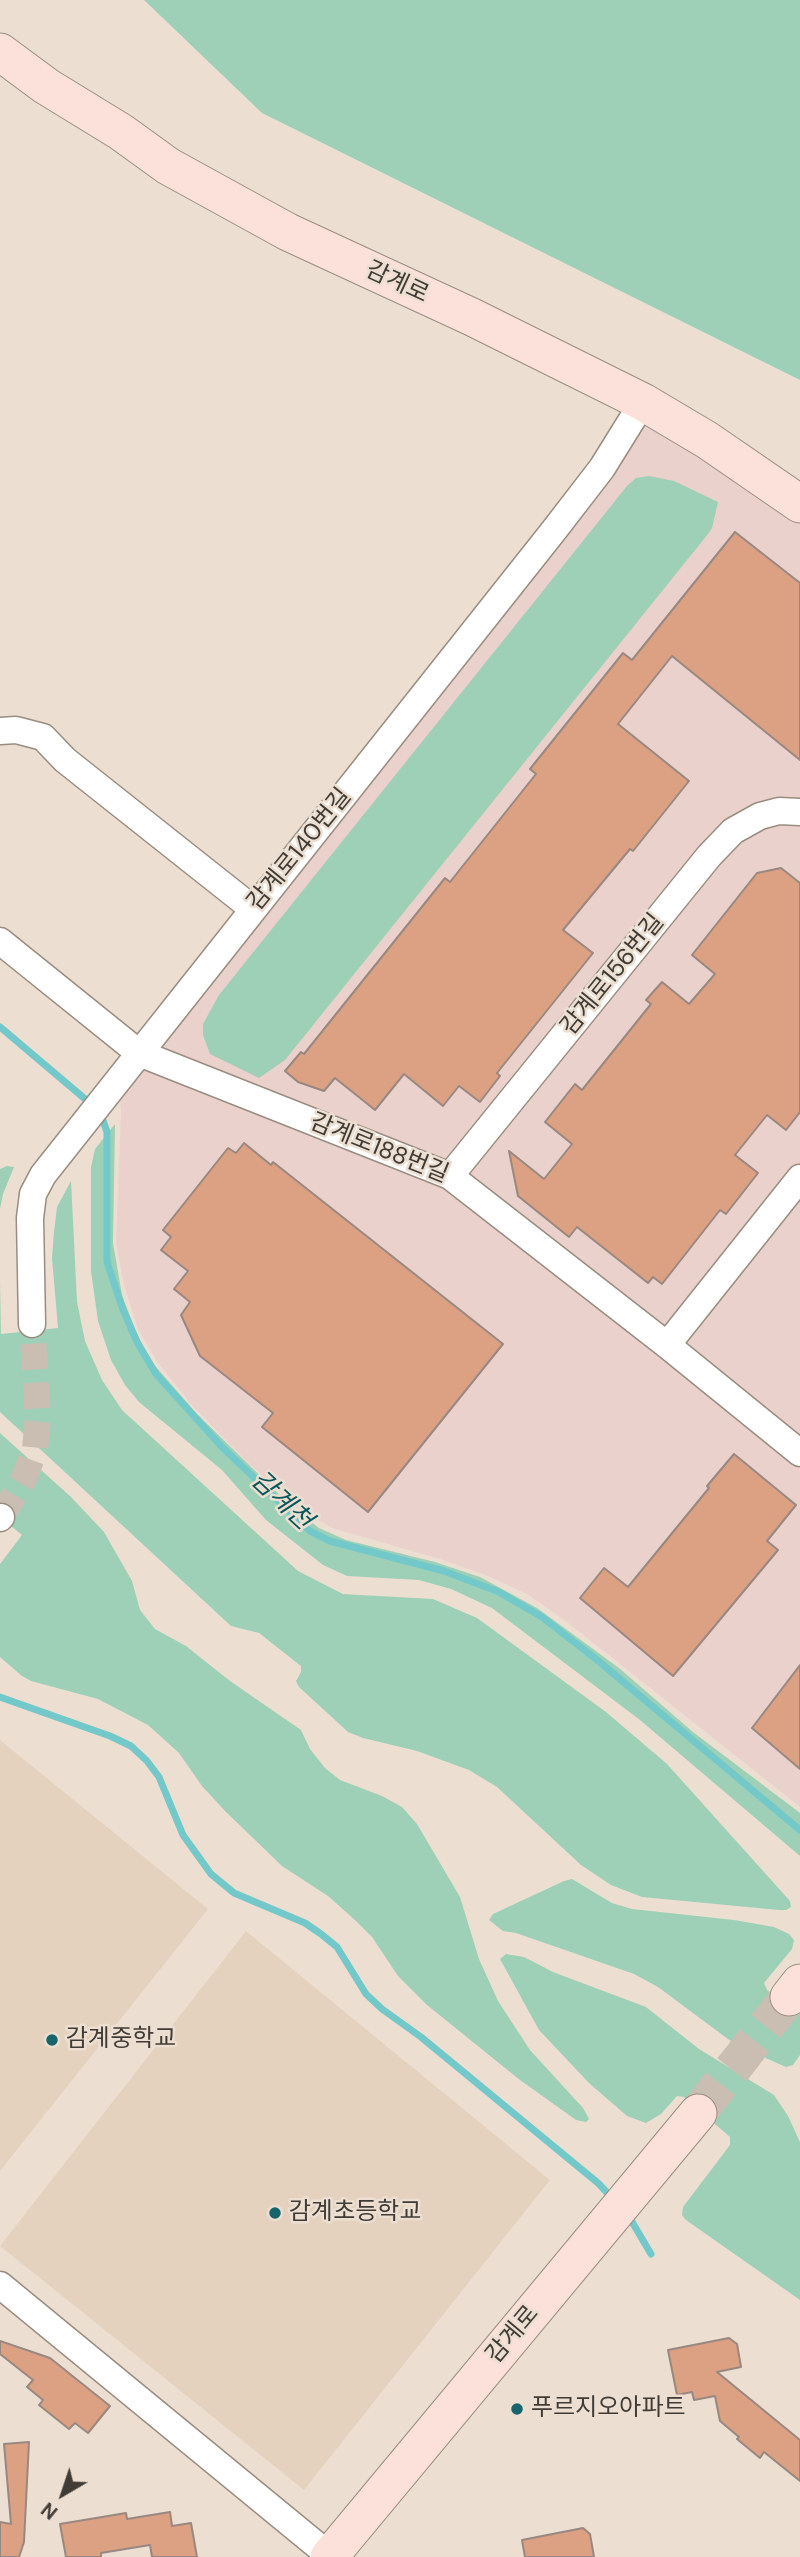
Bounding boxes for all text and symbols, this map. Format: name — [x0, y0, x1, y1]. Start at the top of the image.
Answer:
street label: 감계로 — [361, 256, 433, 310]
street label: 감계로140번길 — [242, 783, 358, 917]
street label: 감계로156번길 — [555, 909, 671, 1041]
street label: 감계로188번길 — [305, 1108, 453, 1190]
water label: 감계천 — [244, 1465, 318, 1537]
place label: 감계중학교 — [66, 2026, 176, 2054]
marker: 감계중학교 — [44, 2032, 60, 2048]
place label: 감계초등학교 — [289, 2199, 421, 2227]
marker: 감계초등학교 — [267, 2205, 283, 2221]
street label: 감계로 — [481, 2300, 545, 2370]
place label: 푸르지오아파트 — [531, 2395, 686, 2423]
marker: 푸르지오아파트 — [509, 2401, 525, 2417]
north arrow — [28, 2459, 98, 2529]
text: N — [36, 2497, 63, 2525]

